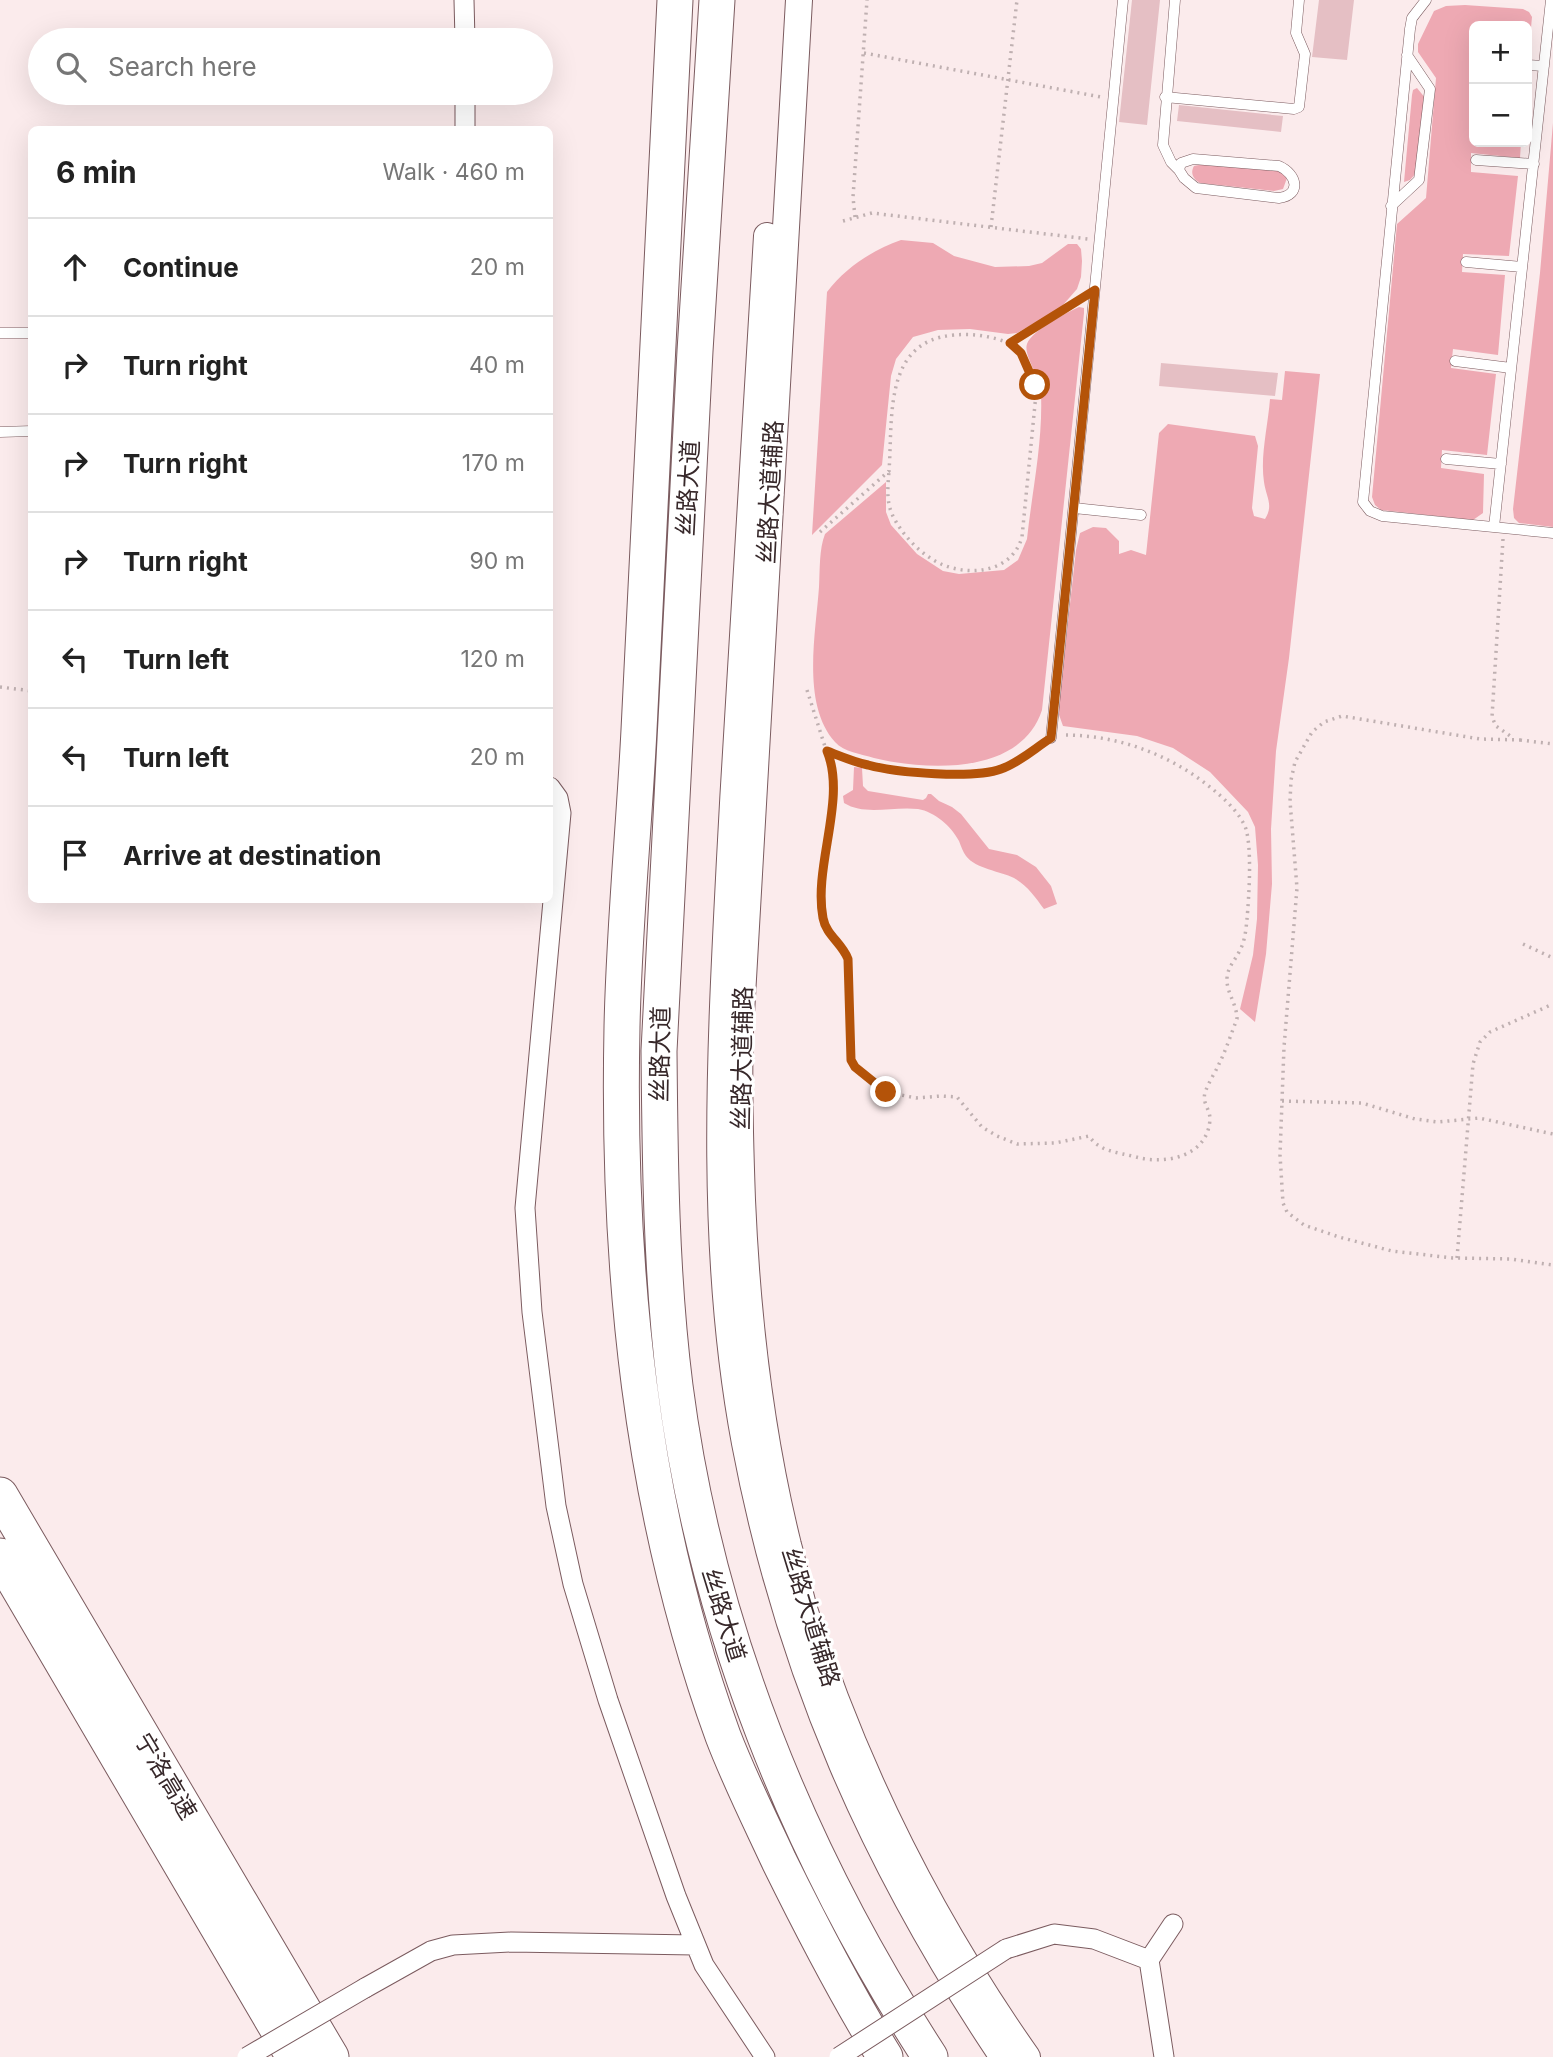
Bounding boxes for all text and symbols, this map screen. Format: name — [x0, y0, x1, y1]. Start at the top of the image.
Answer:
map controls — [1469, 21, 1532, 147]
button: + — [1469, 21, 1532, 84]
search box — [28, 28, 553, 105]
icon: search — [52, 48, 90, 86]
text: Search here — [108, 51, 257, 82]
button: − — [1469, 84, 1532, 147]
text: 6 min — [56, 154, 137, 190]
text: Walk · 460 m — [383, 158, 525, 186]
icon: ahead — [56, 248, 94, 286]
text: Continue — [123, 252, 239, 283]
text: 20 m — [470, 253, 525, 281]
icon: right — [56, 346, 94, 384]
text: Turn right — [123, 350, 248, 381]
text: 40 m — [469, 351, 525, 379]
route start — [1019, 369, 1050, 400]
street label: 丝路大道辅路 — [752, 419, 788, 565]
street label: 丝路大道 — [671, 439, 705, 537]
icon: right — [56, 444, 94, 482]
text: Turn right — [123, 448, 248, 479]
text: 170 m — [462, 449, 525, 477]
icon: right — [56, 542, 94, 580]
text: Turn right — [123, 546, 248, 577]
text: 90 m — [470, 547, 525, 575]
icon: left — [56, 640, 94, 678]
text: Turn left — [123, 644, 229, 675]
text: 120 m — [460, 645, 525, 673]
icon: left — [56, 738, 94, 776]
text: Turn left — [123, 742, 229, 773]
text: 20 m — [470, 743, 525, 771]
icon: arrive — [56, 836, 94, 874]
text: Arrive at destination — [123, 840, 382, 871]
street label: 丝路大道辅路 — [726, 986, 758, 1130]
street label: 丝路大道 — [645, 1006, 675, 1102]
route end — [870, 1076, 901, 1107]
street label: 丝路大道辅路 — [776, 1544, 846, 1690]
street label: 丝路大道 — [696, 1565, 752, 1665]
street label: 宁洛高速 — [129, 1727, 203, 1825]

